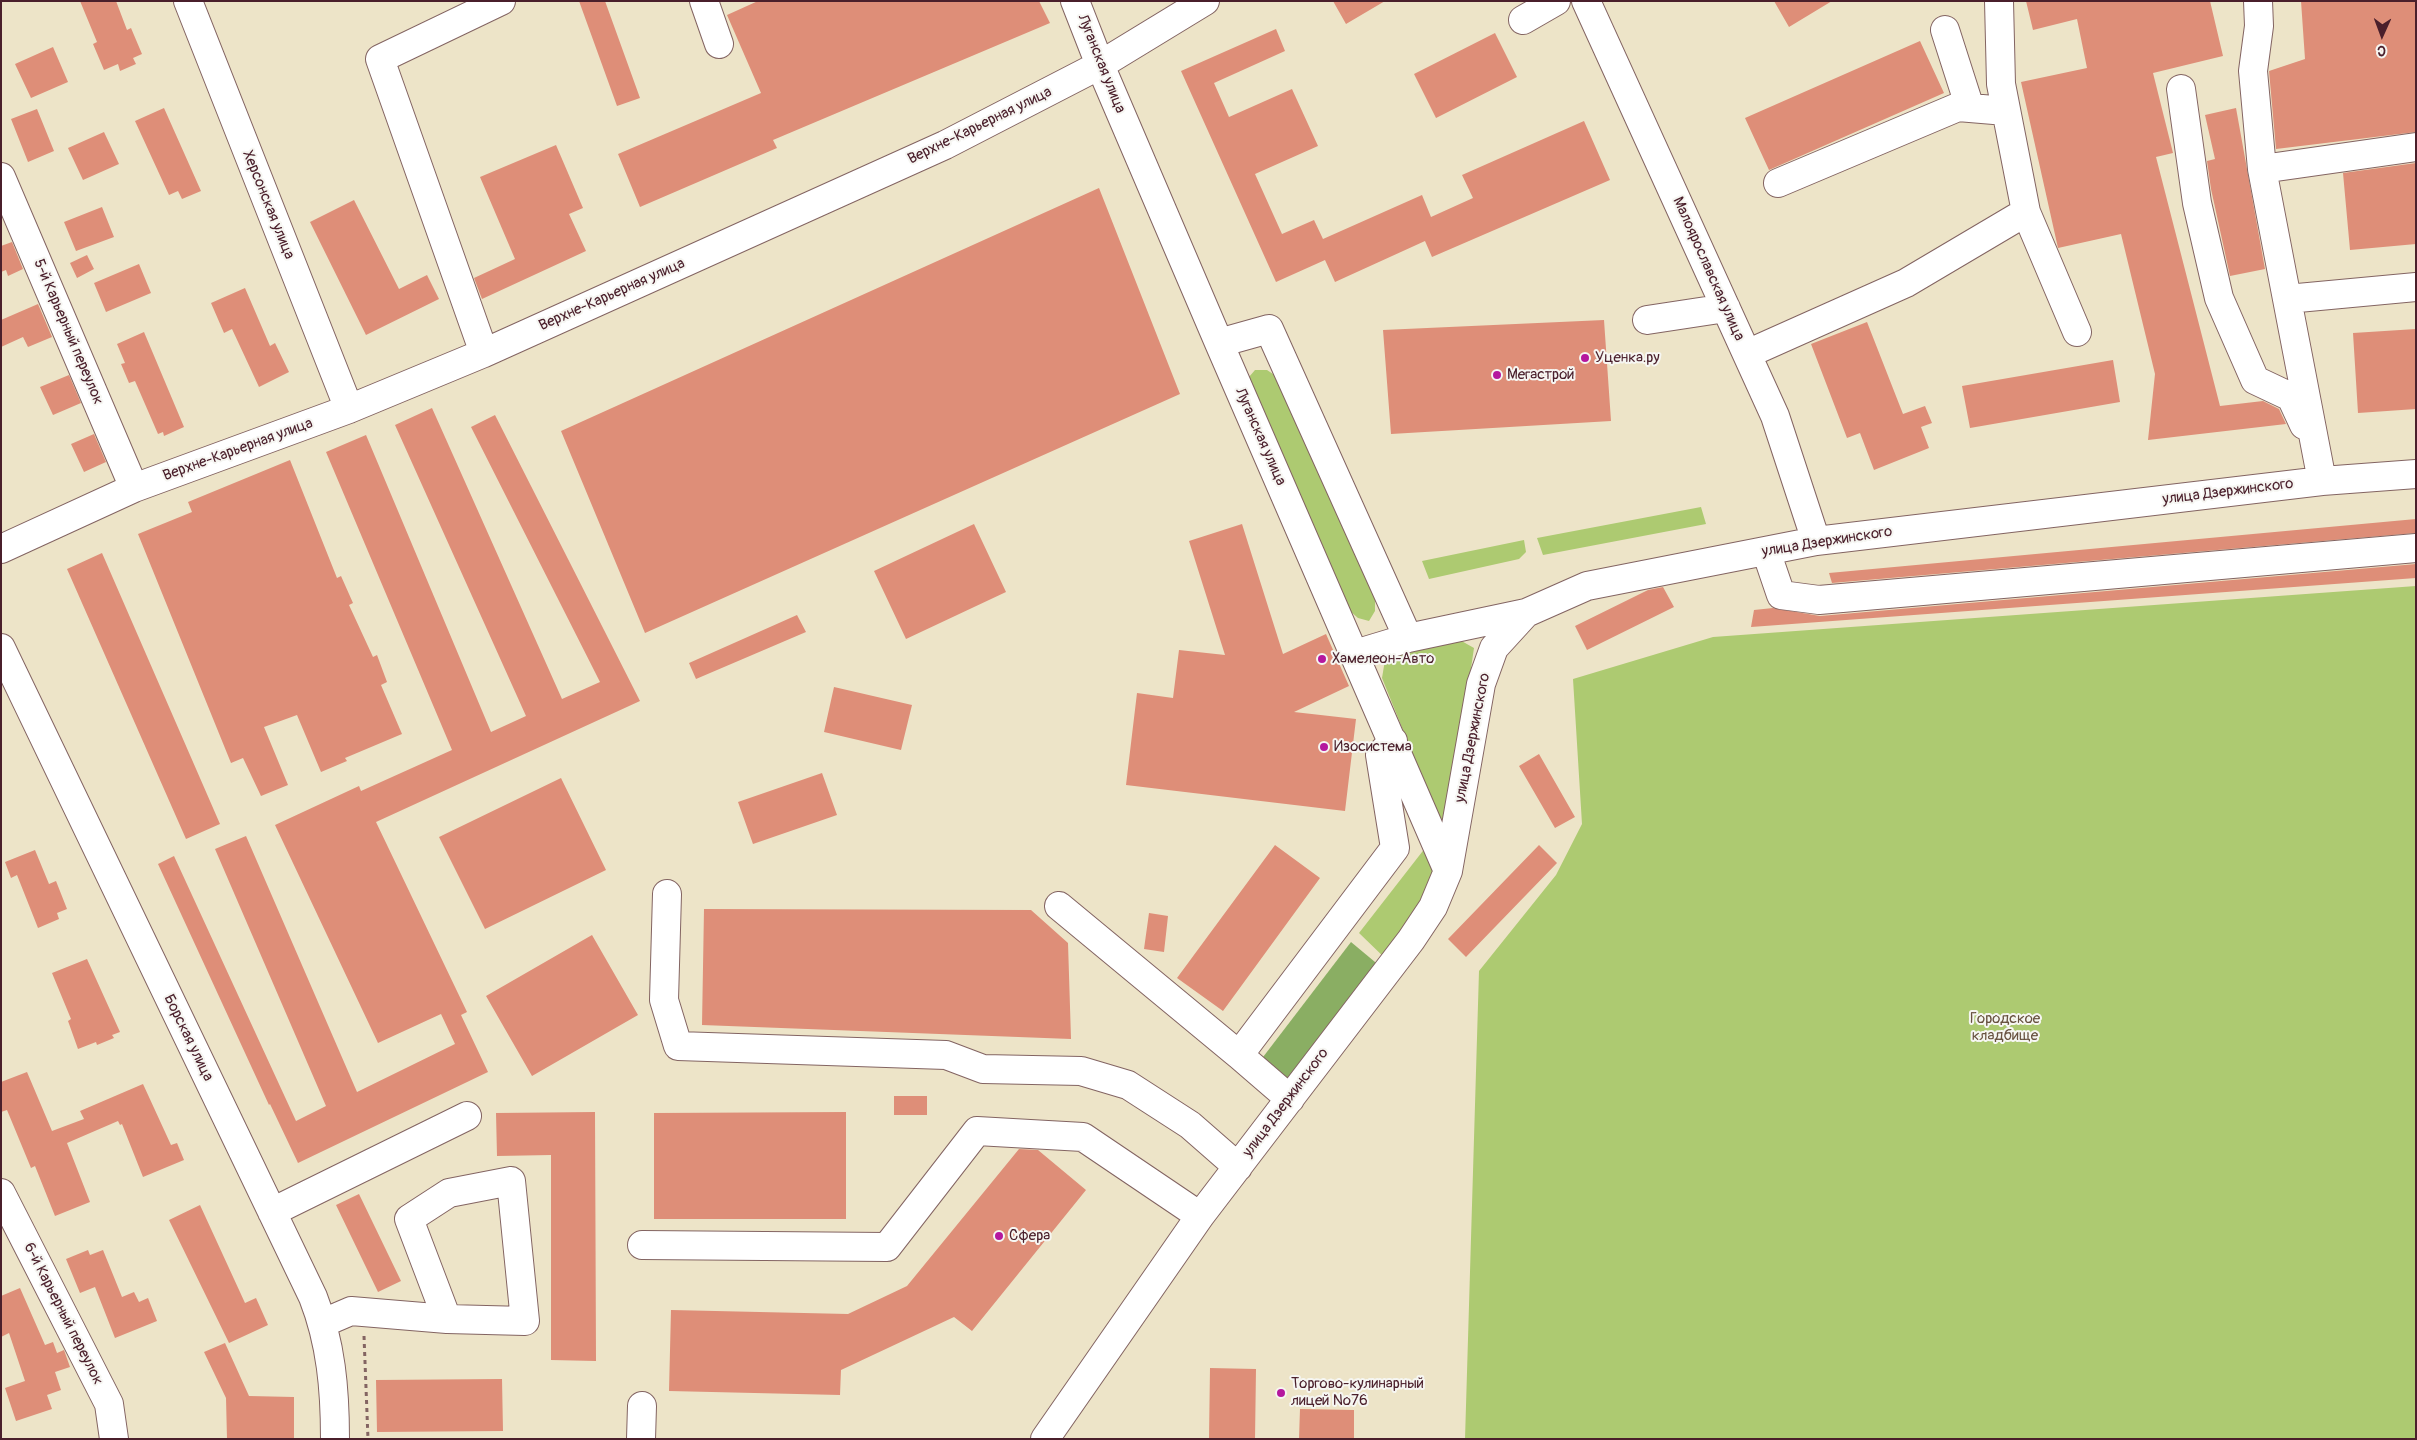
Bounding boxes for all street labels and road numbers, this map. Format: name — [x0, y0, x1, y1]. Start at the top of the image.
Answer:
street label: Луганская улица — [1073, 12, 1129, 116]
street label: Верхне-Карьерная улица — [905, 83, 1055, 169]
street label: Херсонская улица — [238, 148, 298, 262]
street label: Малоярославская улица — [1668, 194, 1748, 344]
street label: Верхне-Карьерная улица — [536, 255, 688, 335]
street label: 5-й Карьерный переулок — [29, 257, 107, 407]
street label: Луганская улица — [1230, 385, 1290, 489]
street label: Верхне-Карьерная улица — [161, 415, 315, 485]
street label: улица Дзержинского — [2162, 475, 2294, 509]
street label: улица Дзержинского — [1761, 523, 1893, 561]
street label: улица Дзержинского — [1452, 672, 1494, 804]
street label: Борская улица — [159, 992, 217, 1084]
street label: улица Дзержинского — [1239, 1045, 1333, 1161]
street label: 6-й Карьерный переулок — [19, 1240, 107, 1388]

